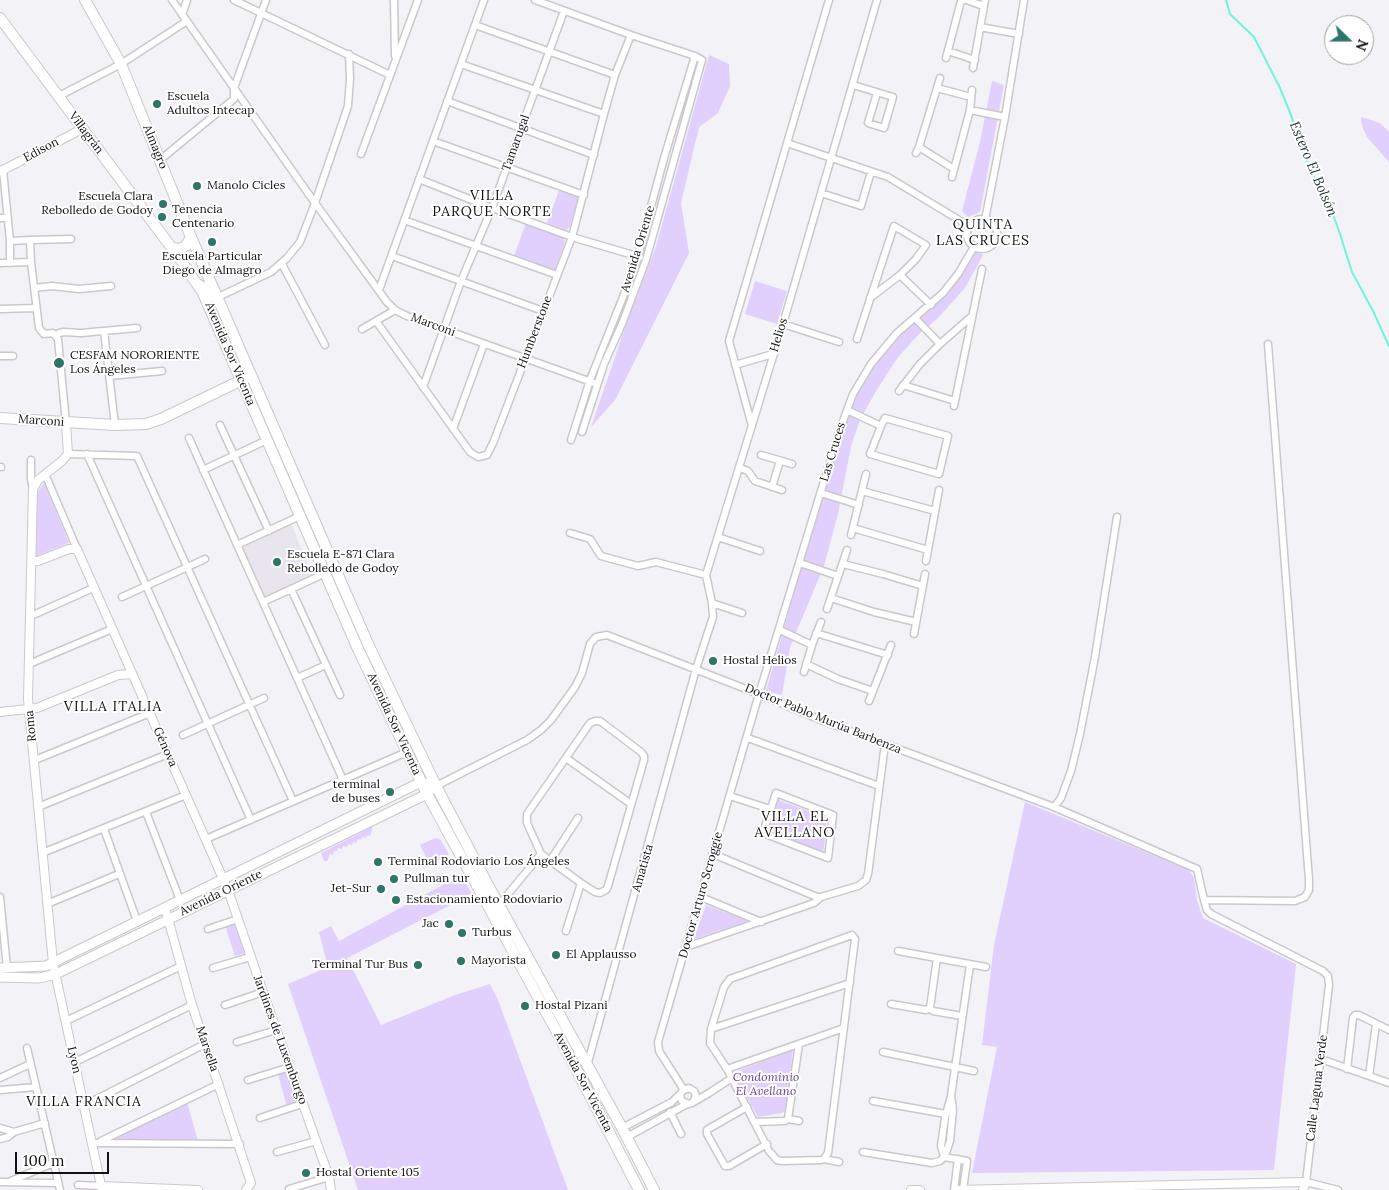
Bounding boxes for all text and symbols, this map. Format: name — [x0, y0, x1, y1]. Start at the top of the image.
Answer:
north arrow — [1324, 15, 1374, 65]
text: N — [1352, 37, 1372, 54]
place label: Escuela Adultos Intecap — [167, 90, 254, 118]
marker: Escuela Adultos Intecap — [151, 98, 163, 110]
street label: Villagrán — [66, 109, 106, 157]
street label: Tamarugal — [499, 113, 533, 173]
water label: Estero El Bolsón — [1285, 119, 1341, 219]
street label: Almagro — [140, 123, 170, 171]
street label: Edison — [21, 135, 61, 165]
place label: Manolo Cicles — [207, 179, 285, 193]
marker: Manolo Cicles — [191, 180, 203, 192]
district label: VILLA PARQUE NORTE — [431, 188, 553, 220]
place label: Escuela Clara Rebolledo de Godoy — [41, 190, 153, 218]
marker: Escuela Clara Rebolledo de Godoy — [157, 198, 169, 210]
place label: Tenencia Centenario — [172, 203, 234, 231]
street label: Avenida Oriente — [618, 204, 658, 294]
marker: Tenencia Centenario — [156, 211, 168, 223]
district label: QUINTA LAS CRUCES — [935, 217, 1031, 250]
marker: Escuela Particular Diego de Almagro — [206, 236, 218, 248]
place label: Escuela Particular Diego de Almagro — [162, 250, 262, 278]
street label: Humberstone — [515, 294, 555, 370]
street label: Avenida Sor Vicenta — [202, 300, 258, 408]
street label: Marconi — [409, 310, 457, 340]
street label: Helios — [767, 316, 791, 354]
place label: CESFAM NORORIENTE Los Ángeles — [70, 349, 199, 377]
marker: CESFAM NORORIENTE Los Ángeles — [52, 356, 66, 370]
street label: Marconi — [17, 412, 65, 430]
street label: Las Cruces — [817, 421, 849, 483]
place label: Escuela E-871 Clara Rebolledo de Godoy — [287, 548, 399, 576]
marker: Escuela E-871 Clara Rebolledo de Godoy — [271, 556, 283, 568]
place label: Hostal Helios — [723, 654, 797, 668]
marker: Hostal Helios — [707, 655, 719, 667]
street label: Avenida Sor Vicenta — [364, 671, 424, 777]
street label: Doctor Pablo Murúa Barbenza — [742, 681, 904, 757]
district label: VILLA ITALIA — [62, 699, 164, 715]
street label: Roma — [22, 710, 40, 742]
street label: Génova — [150, 725, 180, 769]
place label: terminal de buses — [331, 778, 380, 806]
marker: terminal de buses — [384, 786, 396, 798]
district label: VILLA EL AVELLANO — [754, 809, 836, 842]
street label: Doctor Arturo Scroggie — [676, 830, 726, 960]
street label: Amatista — [629, 843, 657, 893]
place label: Terminal Rodoviario Los Ángeles — [388, 855, 570, 869]
marker: Terminal Rodoviario Los Ángeles — [372, 856, 384, 868]
street label: Avenida Oriente — [177, 867, 265, 919]
place label: Pullman tur — [404, 872, 469, 886]
marker: Pullman tur — [388, 873, 400, 885]
place label: Jet-Sur — [331, 882, 371, 896]
marker: Jet-Sur — [375, 883, 387, 895]
place label: Estacionamiento Rodoviario — [406, 893, 563, 907]
marker: Estacionamiento Rodoviario — [390, 894, 402, 906]
place label: Jac — [422, 917, 439, 931]
marker: Jac — [443, 918, 455, 930]
place label: Turbus — [472, 926, 512, 940]
marker: Turbus — [456, 927, 468, 939]
place label: El Applausso — [566, 948, 636, 962]
marker: El Applausso — [550, 949, 562, 961]
place label: Mayorista — [471, 954, 526, 968]
marker: Mayorista — [455, 955, 467, 967]
place label: Terminal Tur Bus — [312, 958, 408, 972]
marker: Terminal Tur Bus — [412, 959, 424, 971]
street label: Jardines de Luxemburgo — [250, 974, 310, 1106]
place label: Hostal Pizani — [535, 999, 608, 1013]
marker: Hostal Pizani — [519, 1000, 531, 1012]
street label: Marsella — [193, 1024, 221, 1074]
street label: Avenida Sor Vicenta — [551, 1030, 615, 1134]
street label: Calle Laguna Verde — [1303, 1034, 1331, 1142]
street label: Lyon — [64, 1045, 84, 1075]
park label: Condominio El Avellano — [733, 1071, 799, 1099]
district label: VILLA FRANCIA — [25, 1094, 143, 1110]
scale bar — [18, 1142, 111, 1174]
text: 100 m — [23, 1151, 64, 1170]
place label: Hostal Oriente 105 — [316, 1166, 419, 1180]
marker: Hostal Oriente 105 — [300, 1167, 312, 1179]

